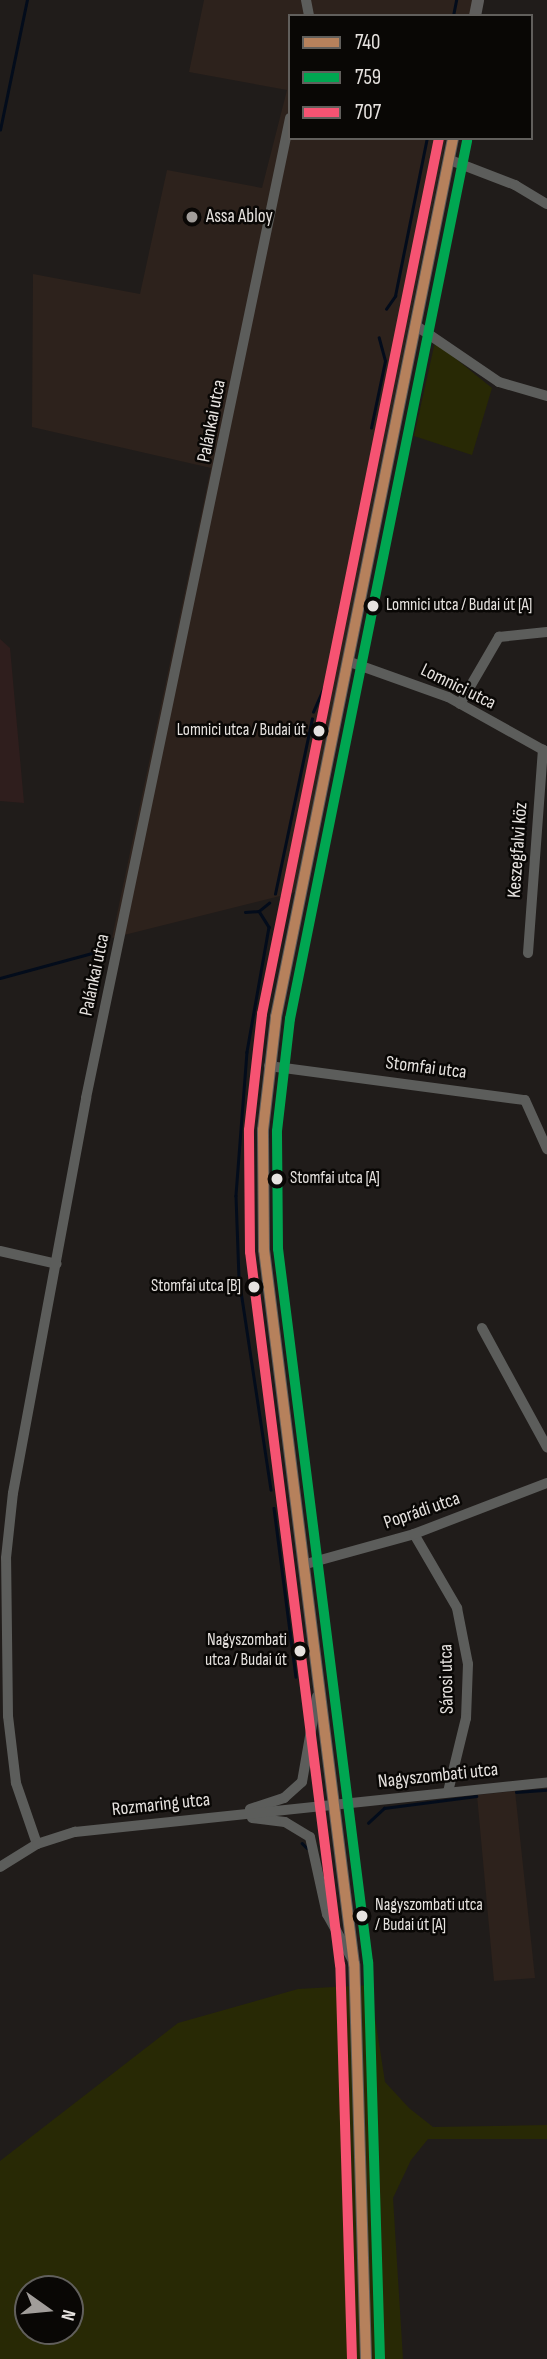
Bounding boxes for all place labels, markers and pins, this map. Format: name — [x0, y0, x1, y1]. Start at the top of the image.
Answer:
place label: Assa Abloy — [206, 206, 273, 228]
marker: Assa Abloy — [184, 209, 200, 225]
place label: Lomnici utca / Budai út [A] — [386, 596, 532, 616]
marker: Lomnici utca / Budai út [A] — [366, 599, 380, 613]
place label: Lomnici utca / Budai út — [177, 721, 306, 741]
marker: Lomnici utca / Budai út — [312, 724, 326, 738]
place label: Stomfai utca [A] — [290, 1169, 380, 1189]
marker: Stomfai utca [A] — [270, 1172, 284, 1186]
place label: Stomfai utca [B] — [151, 1277, 241, 1297]
marker: Stomfai utca [B] — [247, 1280, 261, 1294]
place label: Nagyszombati utca / Budai út — [205, 1631, 287, 1671]
marker: Nagyszombati utca / Budai út — [293, 1644, 307, 1658]
place label: Nagyszombati utca / Budai út [A] — [375, 1896, 483, 1936]
marker: Nagyszombati utca / Budai út [A] — [355, 1909, 369, 1923]

